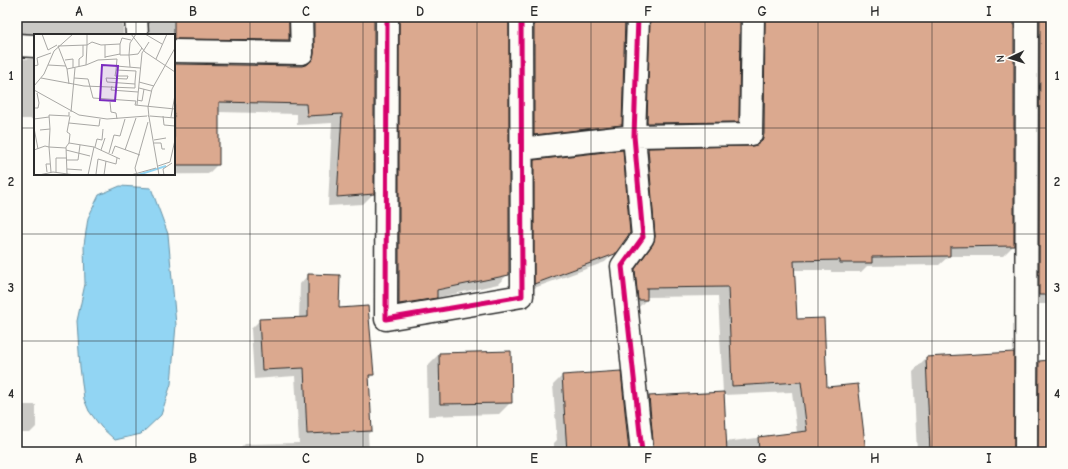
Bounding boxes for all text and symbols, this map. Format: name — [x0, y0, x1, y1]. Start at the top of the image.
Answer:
text: A — [75, 4, 83, 19]
text: B — [189, 4, 197, 19]
text: C — [302, 4, 310, 19]
text: D — [416, 4, 424, 19]
text: E — [530, 4, 538, 19]
text: F — [644, 4, 652, 19]
text: G — [757, 4, 767, 19]
text: H — [870, 4, 880, 19]
text: I — [986, 4, 992, 19]
inset map — [34, 34, 175, 175]
north arrow — [990, 38, 1030, 78]
text: N — [994, 55, 1007, 63]
text: 1 — [8, 68, 14, 83]
text: 1 — [1054, 68, 1060, 83]
text: 2 — [8, 174, 14, 189]
text: 2 — [1054, 174, 1060, 189]
text: 3 — [8, 280, 14, 295]
text: 3 — [1054, 280, 1060, 295]
text: 4 — [8, 386, 14, 401]
text: 4 — [1054, 386, 1060, 401]
text: A — [75, 451, 83, 466]
text: B — [189, 451, 197, 466]
text: C — [302, 451, 310, 466]
text: D — [416, 451, 424, 466]
text: E — [530, 451, 538, 466]
text: F — [644, 451, 652, 466]
text: G — [757, 451, 767, 466]
text: H — [870, 451, 880, 466]
text: I — [986, 451, 992, 466]

